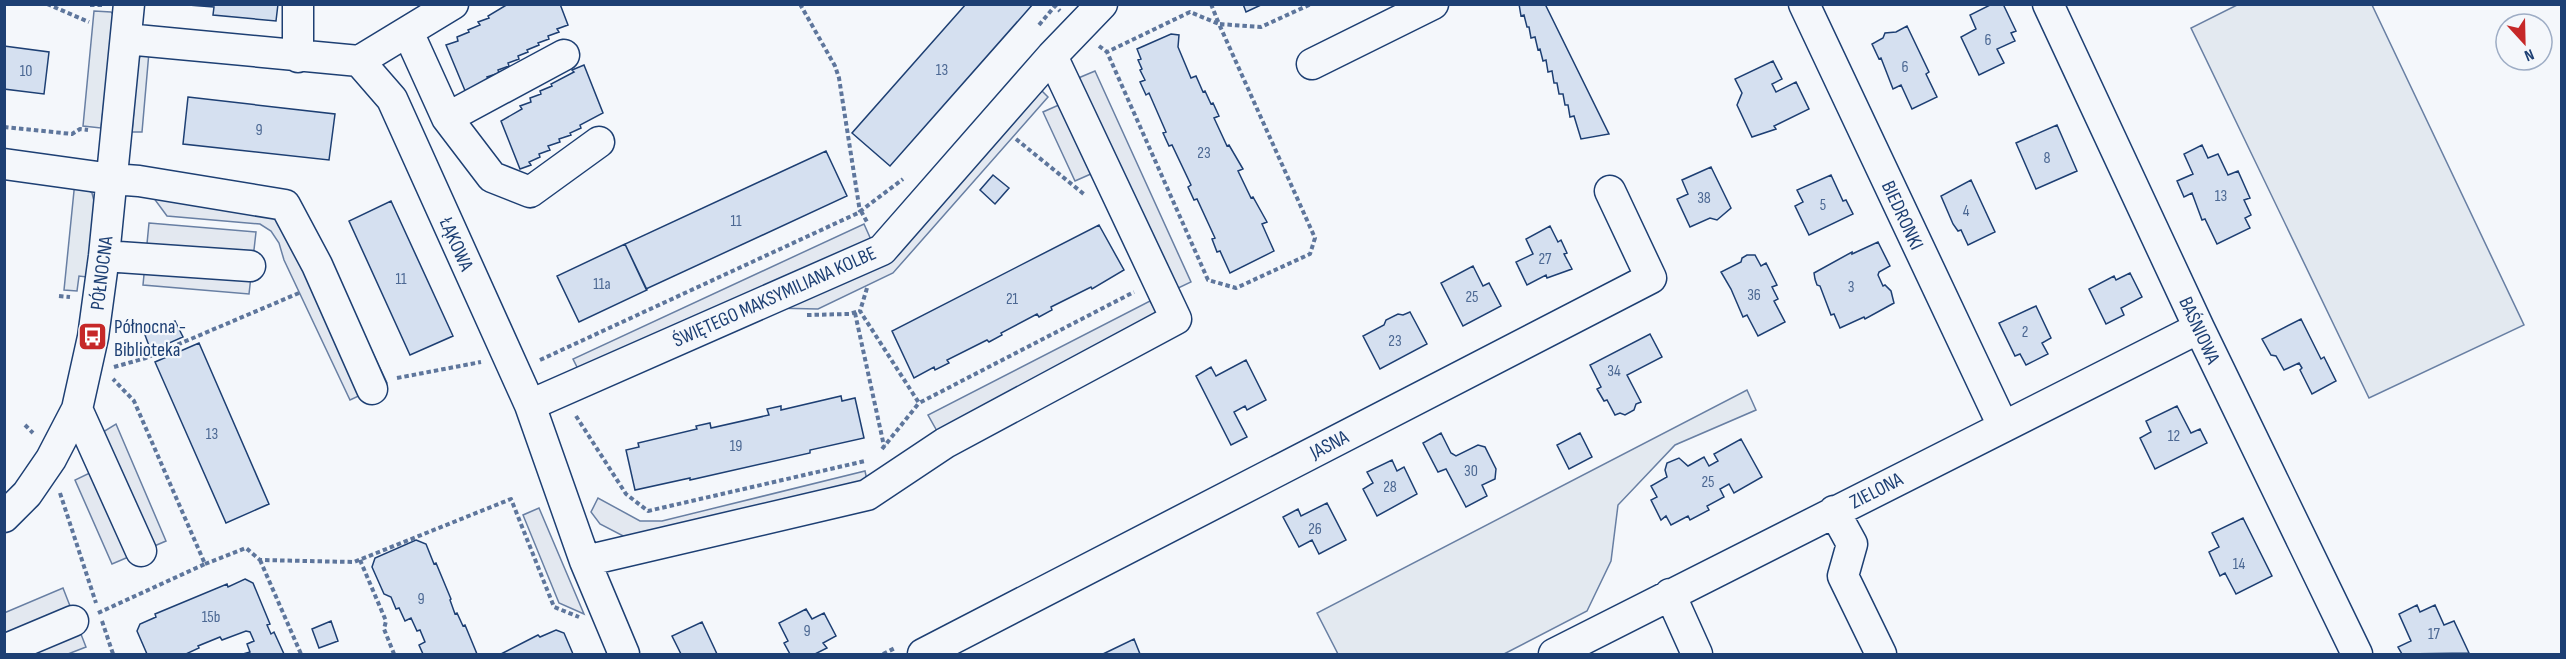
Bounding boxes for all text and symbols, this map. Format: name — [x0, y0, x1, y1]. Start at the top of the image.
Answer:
north arrow — [2494, 12, 2554, 72]
house number: 6 — [1984, 31, 1992, 50]
text: N — [2522, 44, 2537, 65]
house number: 6 — [1901, 58, 1909, 77]
house number: 13 — [936, 61, 948, 80]
house number: 10 — [20, 62, 32, 81]
house number: 9 — [255, 121, 263, 140]
house number: 23 — [1197, 144, 1211, 163]
house number: 8 — [2043, 149, 2051, 168]
street label: BIEDRONKI — [1876, 177, 1928, 254]
house number: 13 — [2215, 187, 2227, 206]
house number: 38 — [1697, 189, 1711, 208]
house number: 5 — [1820, 196, 1826, 215]
house number: 4 — [1963, 202, 1970, 221]
house number: 11 — [730, 212, 742, 231]
street label: ŁĄKOWA — [433, 213, 479, 275]
street label: PÓŁNOCNA — [86, 234, 118, 311]
street label: ŚWIĘTEGO MAKSYMILIANA KOLBE — [669, 241, 880, 353]
house number: 27 — [1538, 250, 1552, 269]
house number: 11 — [395, 270, 407, 289]
house number: 11a — [593, 275, 611, 294]
house number: 3 — [1848, 278, 1854, 297]
house number: 36 — [1747, 286, 1761, 305]
house number: 25 — [1465, 288, 1479, 307]
house number: 21 — [1006, 290, 1019, 309]
street label: BAŚNIOWA — [2173, 293, 2225, 368]
place label: Północna - Biblioteka — [114, 315, 186, 362]
bus stop icon: Północna - Biblioteka — [77, 321, 109, 353]
house number: 2 — [2022, 323, 2028, 342]
house number: 23 — [1388, 332, 1402, 351]
house number: 34 — [1607, 362, 1621, 381]
house number: 13 — [206, 425, 218, 444]
street label: JASNA — [1305, 425, 1353, 465]
house number: 12 — [2168, 427, 2180, 446]
house number: 19 — [730, 437, 742, 456]
house number: 30 — [1464, 462, 1478, 481]
street label: ZIELONA — [1846, 467, 1907, 514]
house number: 25 — [1701, 473, 1715, 492]
house number: 28 — [1383, 478, 1397, 497]
house number: 26 — [1308, 520, 1322, 539]
house number: 14 — [2233, 555, 2245, 574]
house number: 9 — [417, 590, 425, 609]
house number: 15b — [202, 608, 220, 627]
house number: 9 — [803, 622, 811, 641]
house number: 17 — [2428, 625, 2441, 644]

